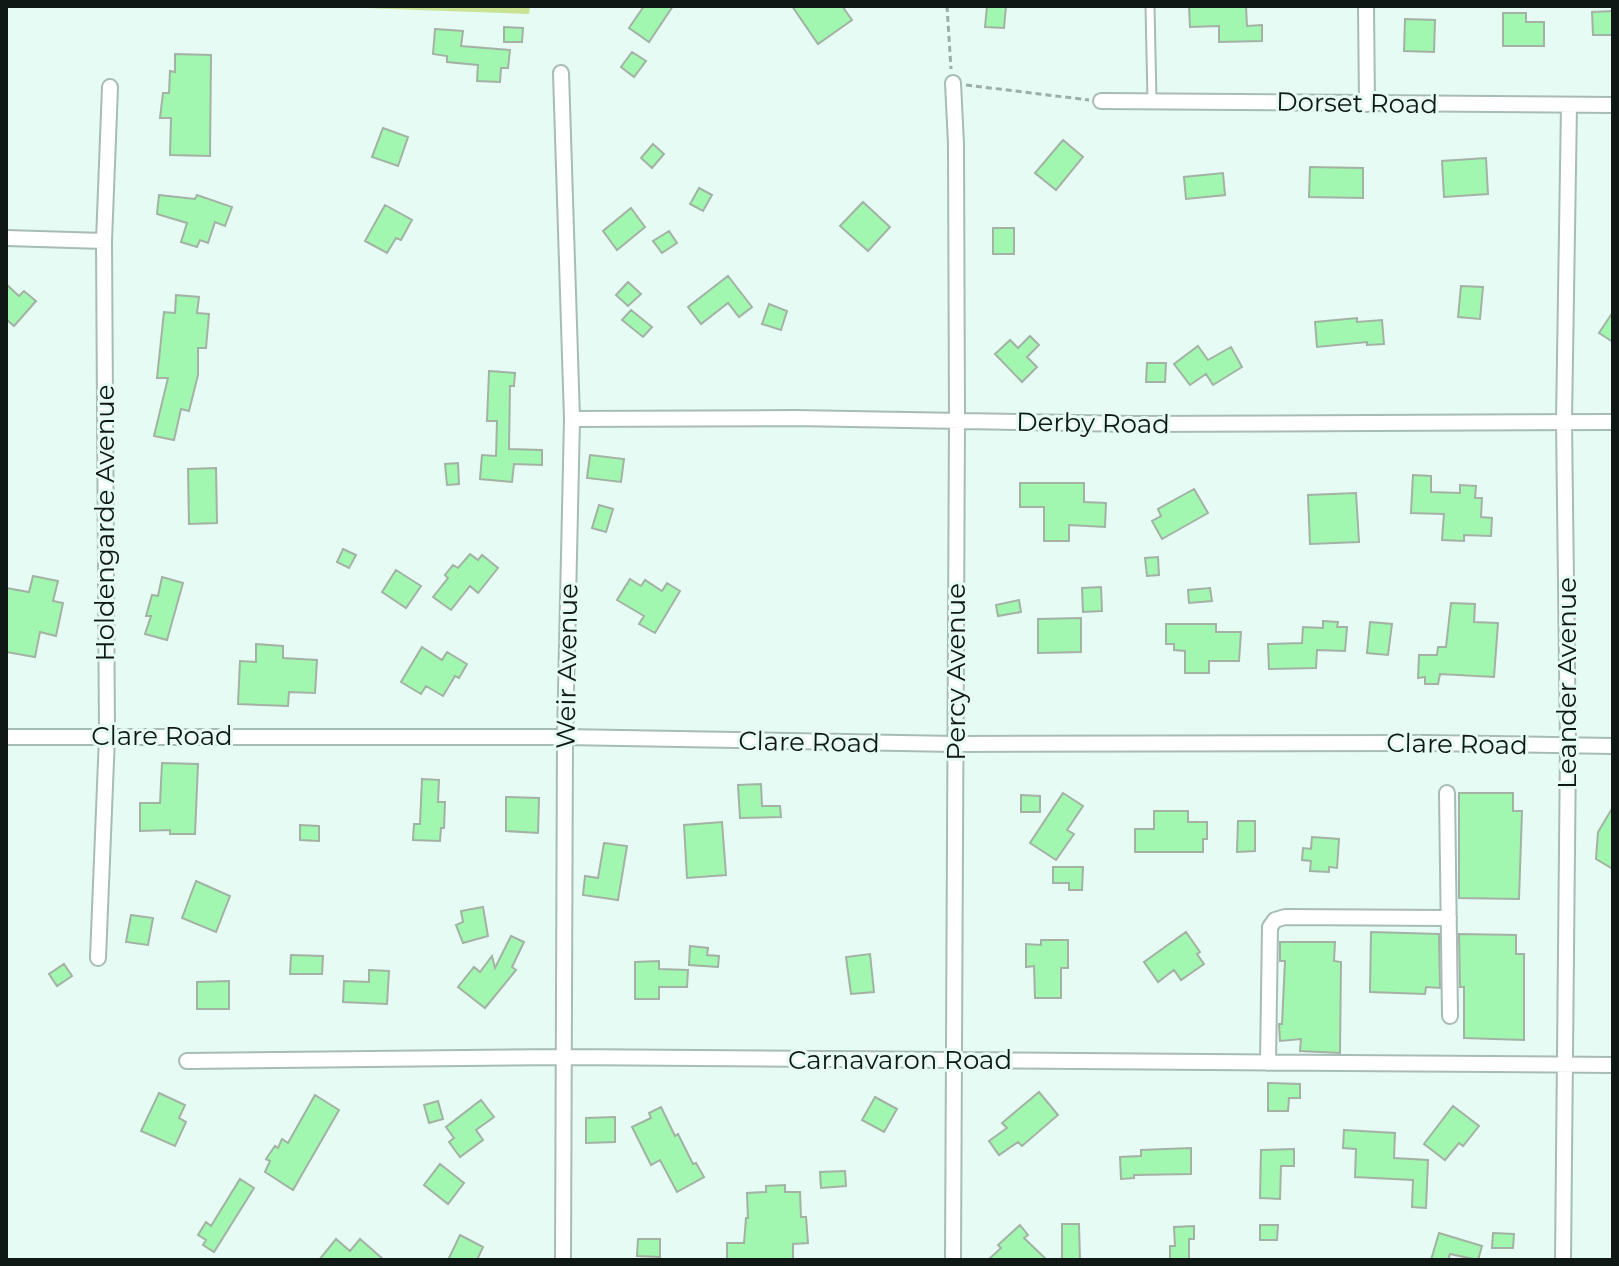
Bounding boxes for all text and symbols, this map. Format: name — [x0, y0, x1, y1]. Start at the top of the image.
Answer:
street label: Dorset Road — [1276, 86, 1438, 120]
street label: Holdengarde Avenue — [89, 385, 121, 661]
street label: Derby Road — [1016, 406, 1170, 440]
street label: Leander Avenue — [1551, 577, 1583, 789]
street label: Weir Avenue — [550, 583, 584, 749]
street label: Percy Avenue — [940, 583, 972, 761]
street label: Clare Road — [91, 720, 233, 752]
street label: Clare Road — [738, 725, 880, 759]
street label: Clare Road — [1386, 727, 1528, 761]
street label: Carnavaron Road — [788, 1044, 1012, 1076]

